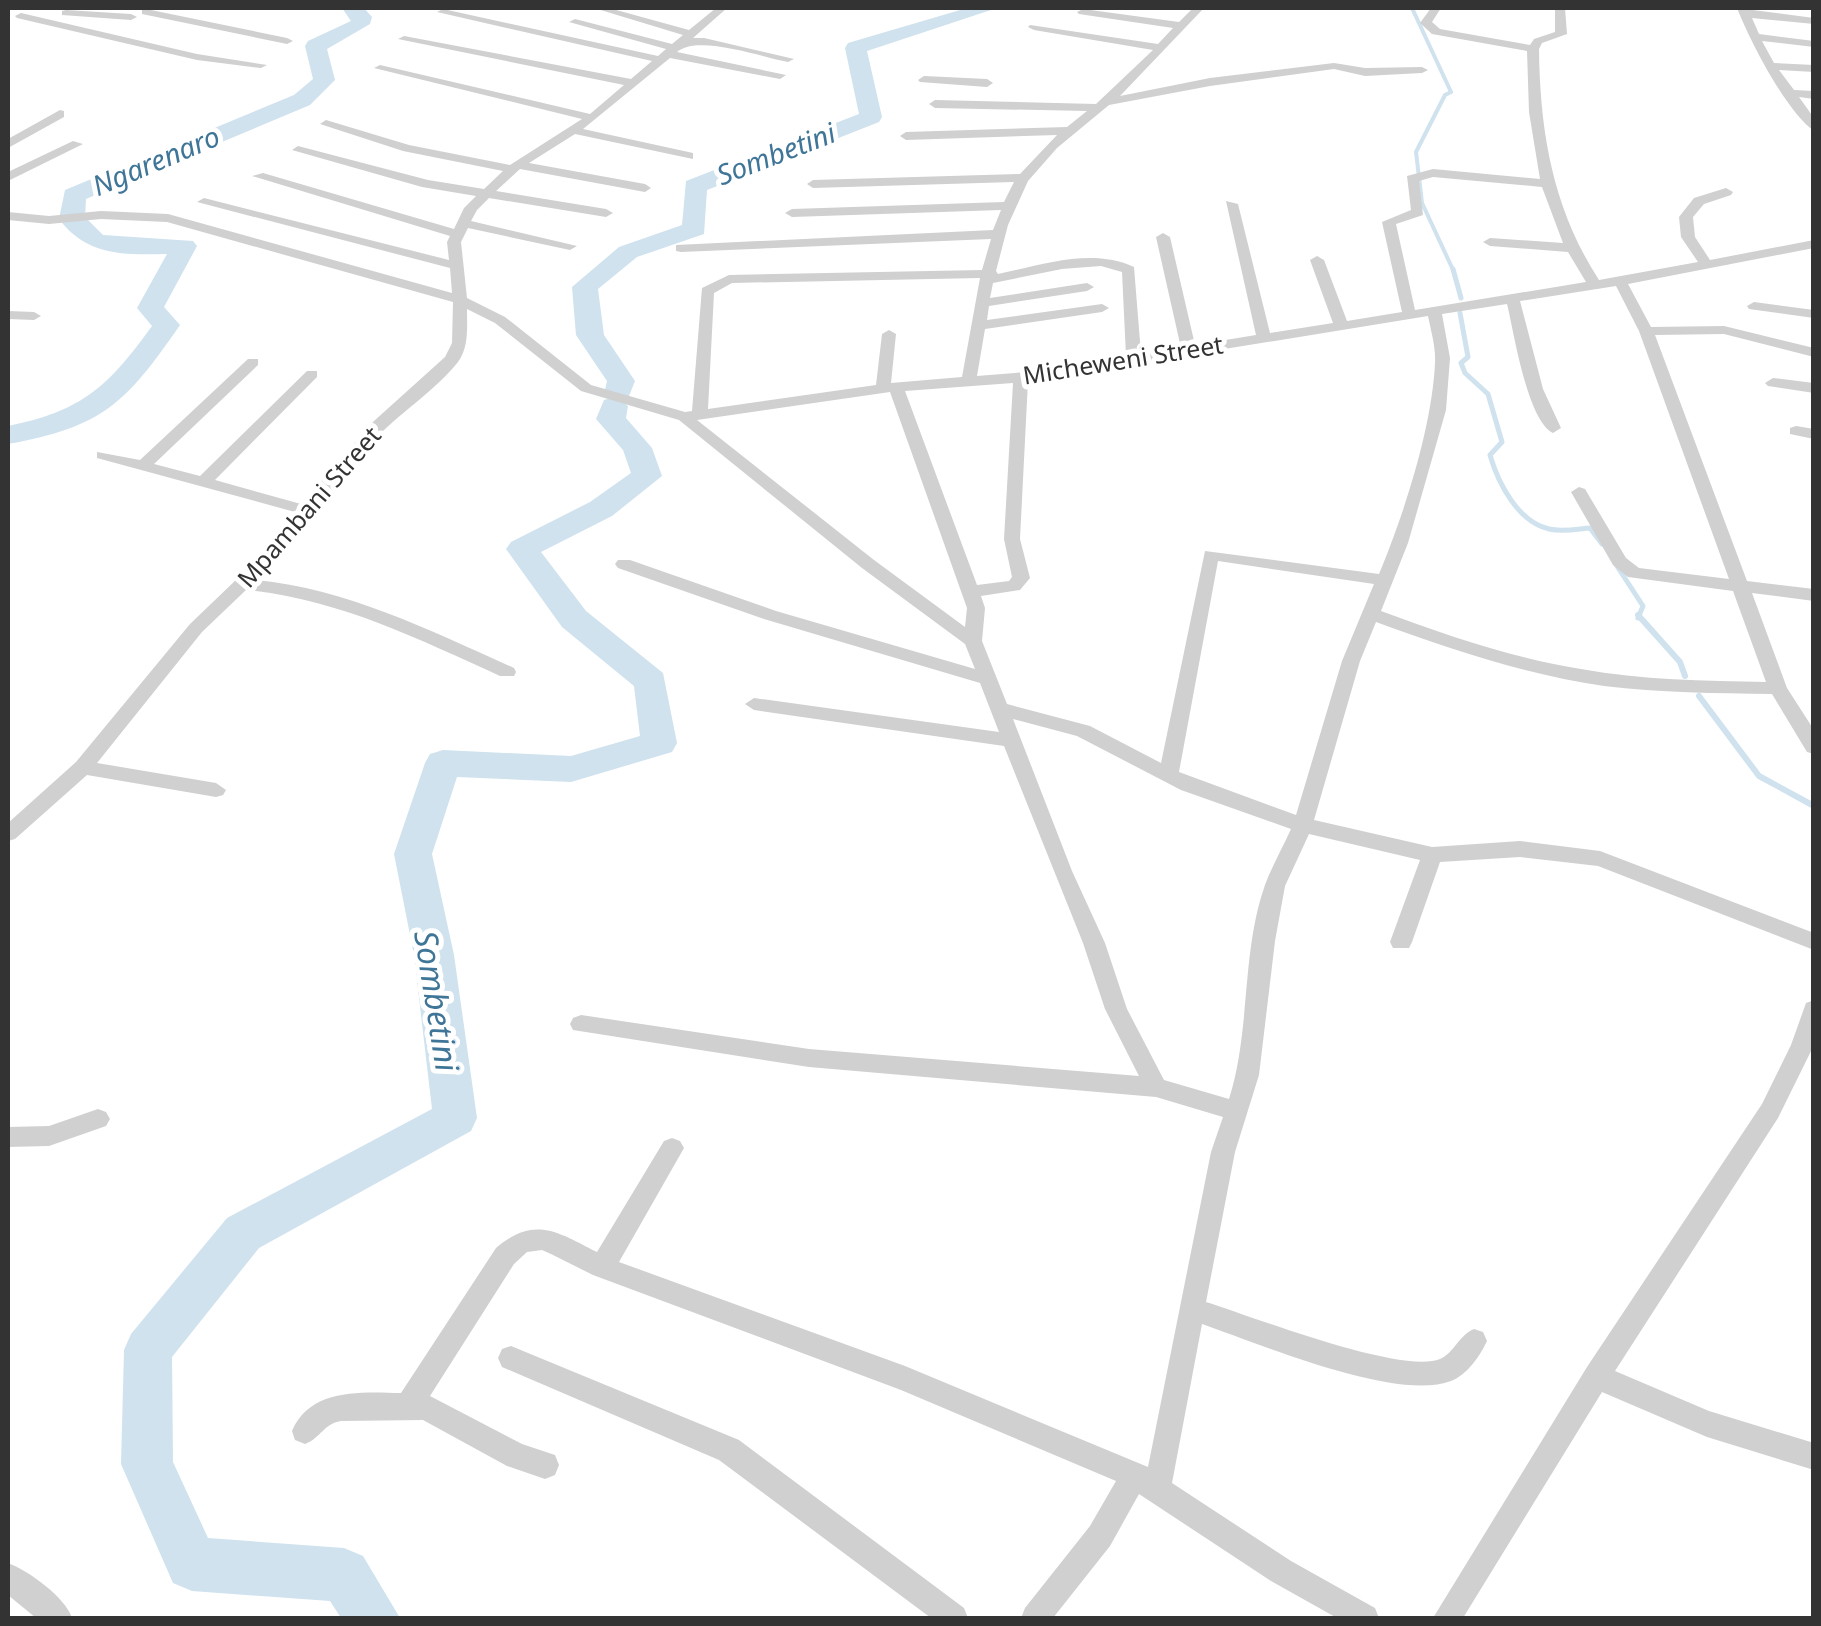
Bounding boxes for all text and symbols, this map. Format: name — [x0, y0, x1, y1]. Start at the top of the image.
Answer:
water label: Sombetini — [711, 113, 841, 193]
water label: Ngarenaro — [86, 116, 225, 204]
street label: Micheweni Street — [1020, 326, 1225, 392]
street label: Mpambani Street — [229, 419, 388, 594]
water label: Sombetini — [405, 927, 470, 1075]

